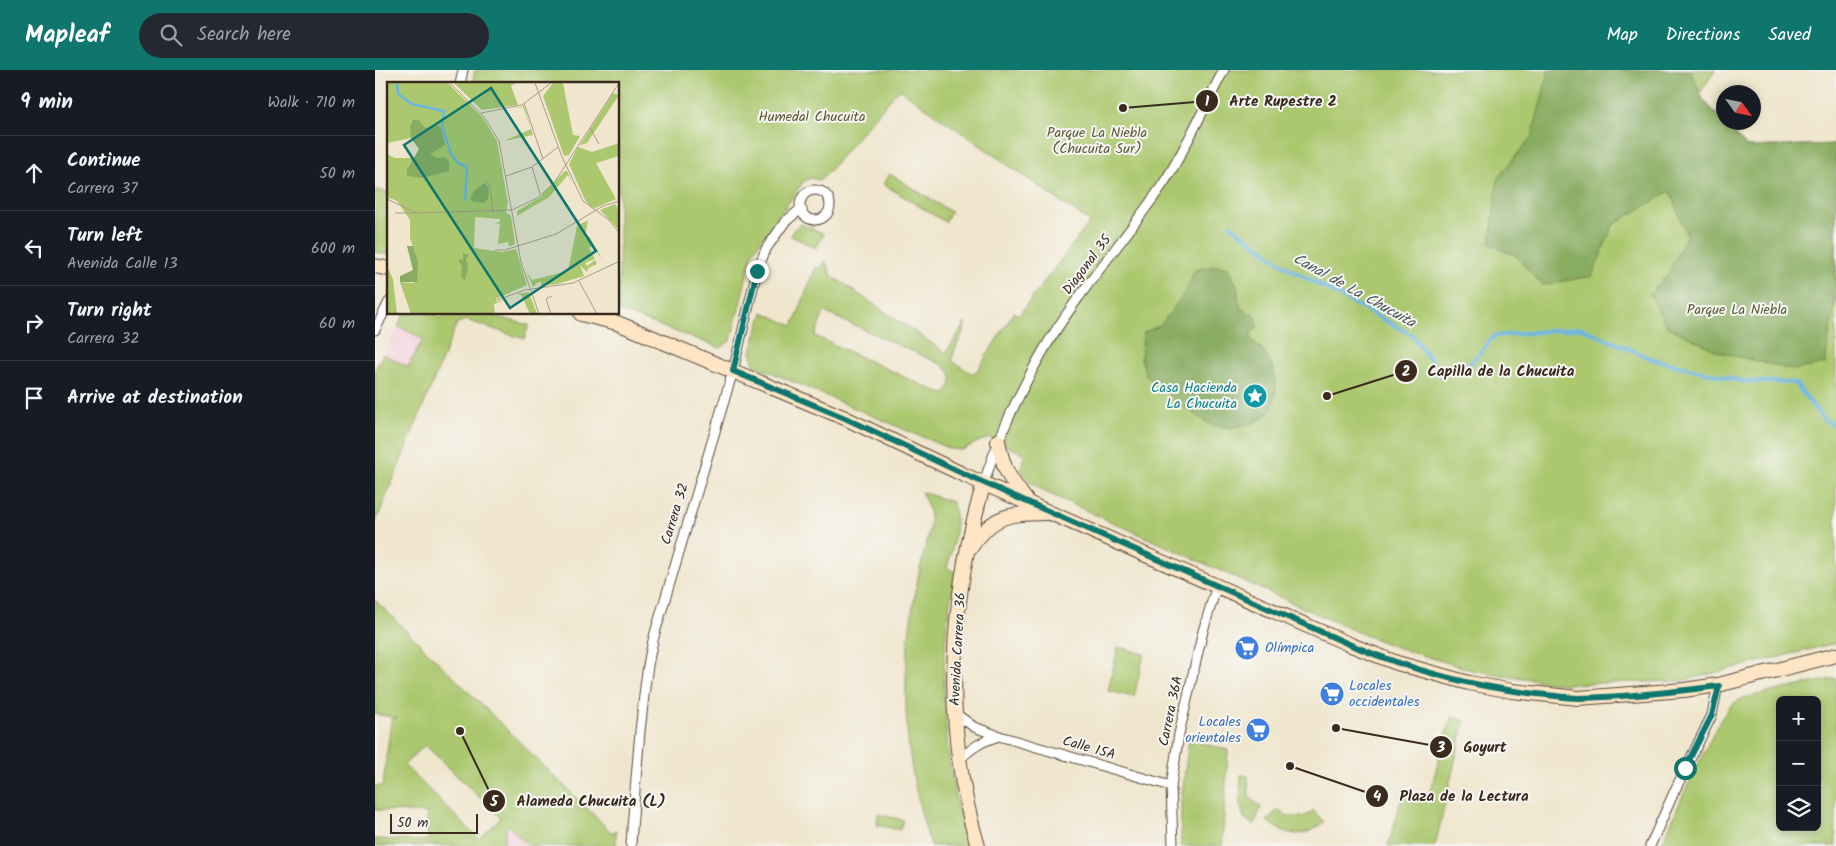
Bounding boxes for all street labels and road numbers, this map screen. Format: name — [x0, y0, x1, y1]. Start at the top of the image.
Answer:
street label: Diagonal 35 — [1057, 229, 1118, 300]
street label: Carrera 32 — [655, 480, 695, 548]
street label: Avenida Carrera 36 — [944, 592, 972, 706]
street label: Carrera 36A — [1153, 674, 1189, 748]
street label: Calle 15A — [1060, 730, 1118, 766]

